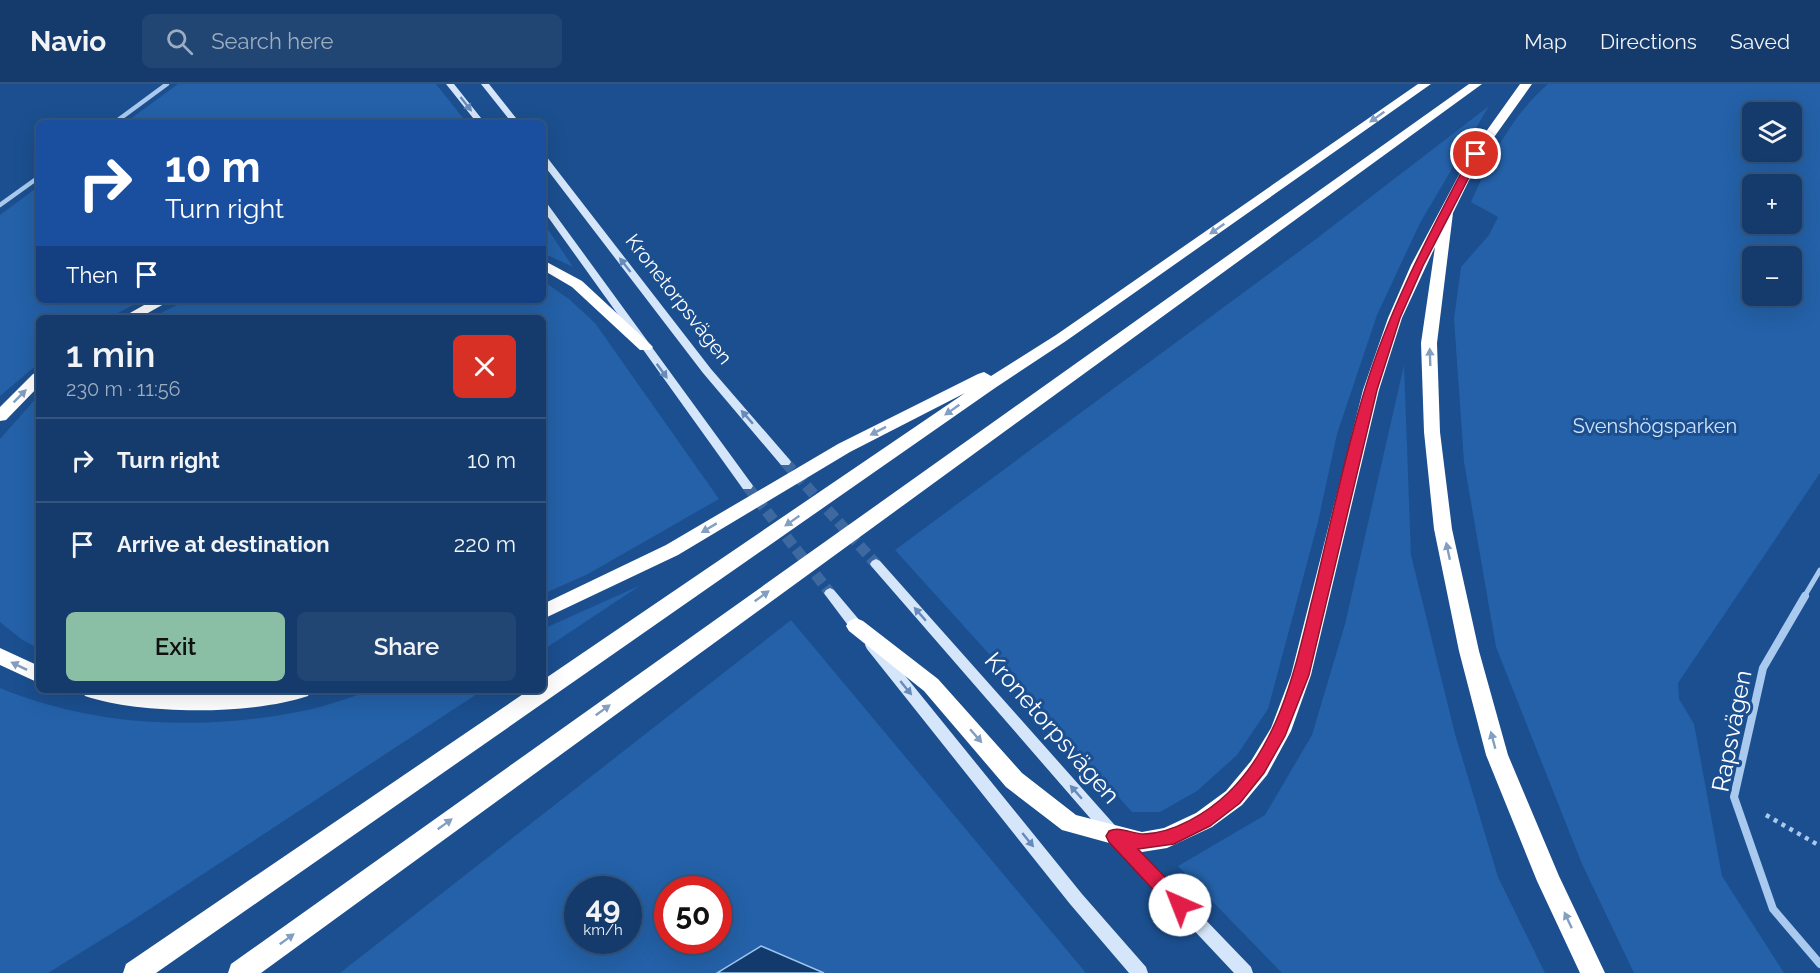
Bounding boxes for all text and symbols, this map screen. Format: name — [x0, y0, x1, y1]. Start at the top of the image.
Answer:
search box — [142, 14, 562, 68]
text: Navio — [30, 25, 106, 58]
icon: search — [163, 25, 196, 58]
text: Search here — [211, 28, 333, 54]
text: Map — [1524, 29, 1567, 54]
text: Directions — [1600, 29, 1697, 54]
text: Saved — [1730, 29, 1790, 54]
one-way arrow — [459, 96, 471, 111]
map controls — [1742, 102, 1802, 306]
button: layers — [1742, 102, 1802, 162]
one-way arrow — [1370, 111, 1386, 123]
pin — [1450, 128, 1501, 179]
icon: arrive — [1459, 137, 1492, 170]
text: 10 m — [165, 143, 261, 192]
icon: right — [66, 144, 144, 222]
button: + — [1742, 174, 1802, 234]
text: Turn right — [165, 193, 284, 224]
one-way arrow — [1210, 223, 1226, 235]
street label: Kronetorpsvägen — [621, 229, 737, 369]
button: − — [1742, 246, 1802, 306]
one-way arrow — [619, 257, 632, 273]
icon: arrive — [130, 258, 163, 291]
text: Then — [66, 262, 118, 288]
text: 1 min — [66, 333, 155, 375]
button: close — [453, 335, 516, 398]
one-way arrow — [1425, 347, 1435, 366]
one-way arrow — [656, 363, 668, 378]
text: 230 m · 11:56 — [66, 377, 181, 401]
one-way arrow — [12, 390, 26, 404]
one-way arrow — [945, 404, 961, 416]
one-way arrow — [741, 410, 754, 425]
park label: Svenshögsparken — [1573, 414, 1737, 438]
one-way arrow — [869, 426, 886, 435]
icon: right — [66, 444, 99, 477]
text: Turn right — [117, 447, 220, 473]
text: 10 m — [467, 447, 516, 473]
one-way arrow — [783, 515, 800, 526]
one-way arrow — [701, 523, 717, 534]
icon: arrive — [66, 528, 99, 561]
text: Arrive at destination — [117, 531, 330, 557]
text: 220 m — [454, 531, 516, 557]
one-way arrow — [1443, 541, 1452, 560]
one-way arrow — [753, 590, 769, 602]
one-way arrow — [914, 607, 927, 622]
button: Exit — [66, 612, 285, 681]
button: Share — [297, 612, 516, 681]
street label: Kronetorpsvägen — [979, 646, 1126, 809]
one-way arrow — [11, 661, 28, 670]
street label: Rapsvägen — [1706, 668, 1757, 794]
one-way arrow — [899, 680, 912, 695]
one-way arrow — [595, 704, 611, 716]
one-way arrow — [969, 728, 982, 743]
one-way arrow — [1488, 731, 1497, 749]
one-way arrow — [1069, 785, 1083, 800]
one-way arrow — [437, 818, 453, 830]
one-way arrow — [1022, 832, 1034, 847]
position arrow — [1148, 873, 1212, 937]
speed limit sign: 50 — [654, 876, 732, 954]
text: 49 — [586, 890, 620, 925]
one-way arrow — [1564, 912, 1573, 929]
text: km/h — [583, 921, 623, 939]
one-way arrow — [280, 933, 295, 945]

